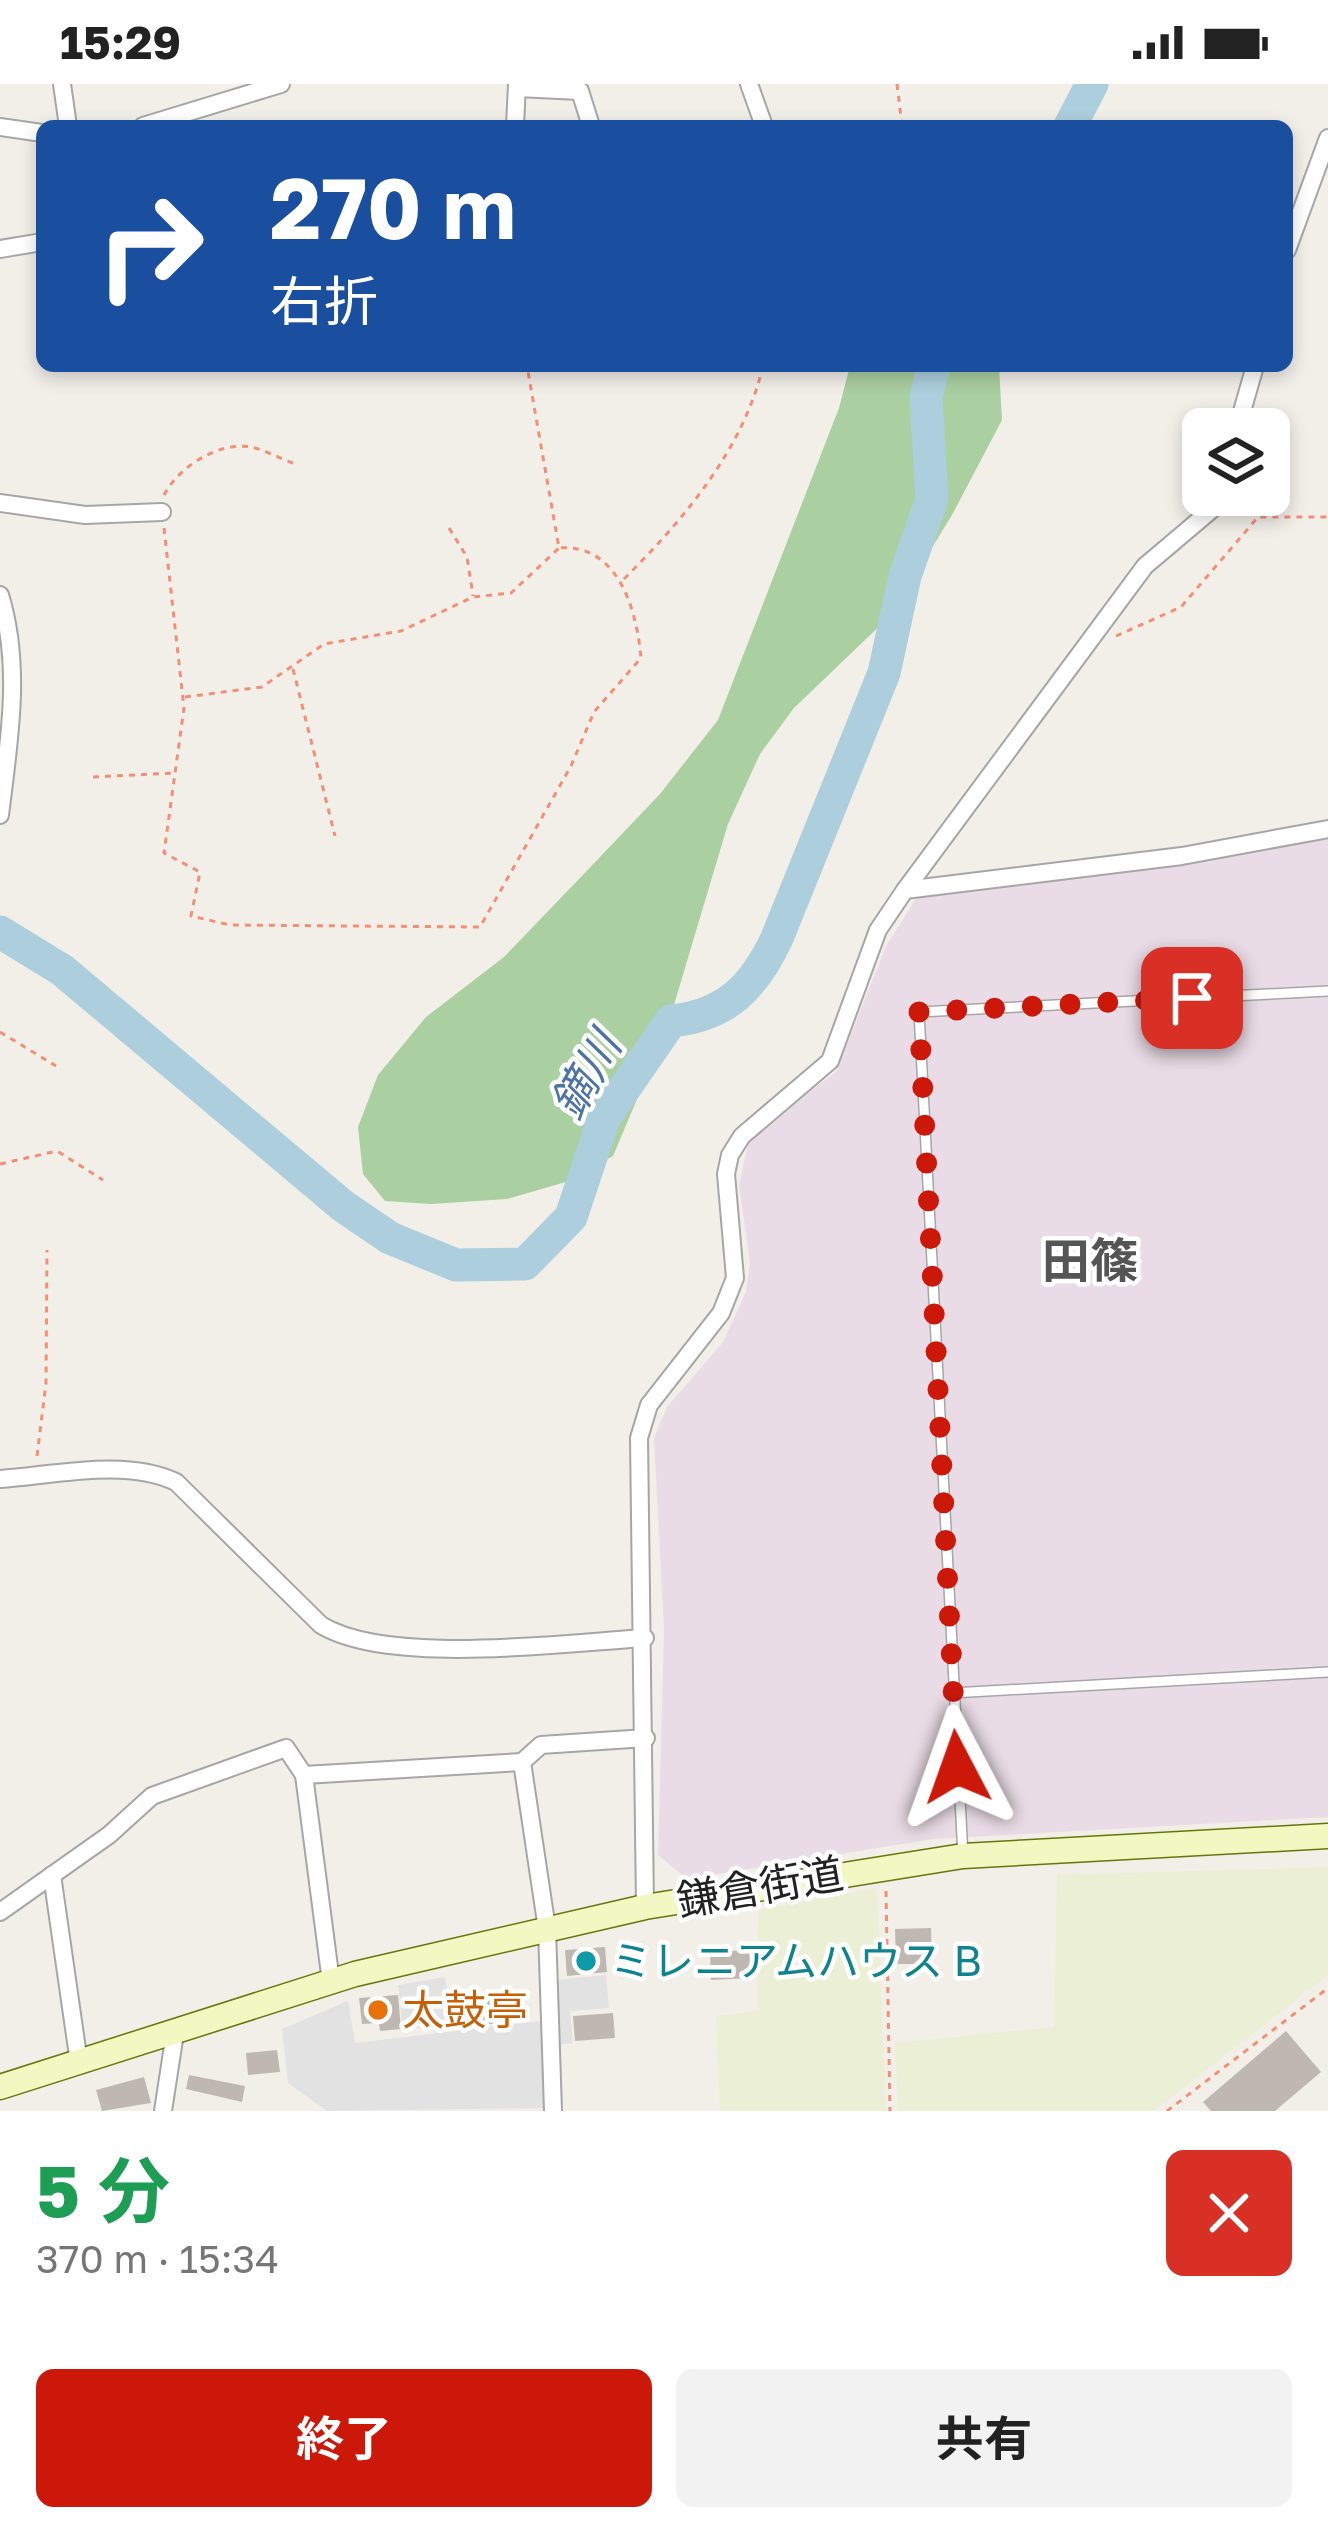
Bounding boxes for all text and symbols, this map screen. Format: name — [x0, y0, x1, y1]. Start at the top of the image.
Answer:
text: 15:29 — [60, 15, 181, 69]
text: 270 m — [270, 157, 516, 257]
icon: right — [72, 168, 228, 324]
text: 右折 — [270, 268, 378, 333]
map controls — [1182, 408, 1290, 516]
button: layers — [1182, 408, 1290, 516]
pin — [1141, 947, 1243, 1049]
icon: arrive — [1159, 965, 1225, 1031]
water label: 鏑川 — [539, 1019, 633, 1127]
district label: 田篠 — [1042, 1231, 1138, 1289]
position arrow — [894, 1704, 1020, 1830]
street label: 鎌倉街道 — [673, 1847, 847, 1925]
place label: ミレニアムハウス B — [610, 1935, 982, 1985]
marker: ミレニアムハウス B — [573, 1948, 599, 1974]
place label: 太鼓亭 — [402, 1984, 528, 2034]
marker: 太鼓亭 — [365, 1997, 391, 2023]
text: 5 分 — [36, 2146, 170, 2233]
button: close — [1166, 2150, 1292, 2276]
text: 370 m · 15:34 — [36, 2235, 279, 2282]
button: 終了 — [36, 2369, 652, 2507]
button: 共有 — [676, 2369, 1292, 2507]

